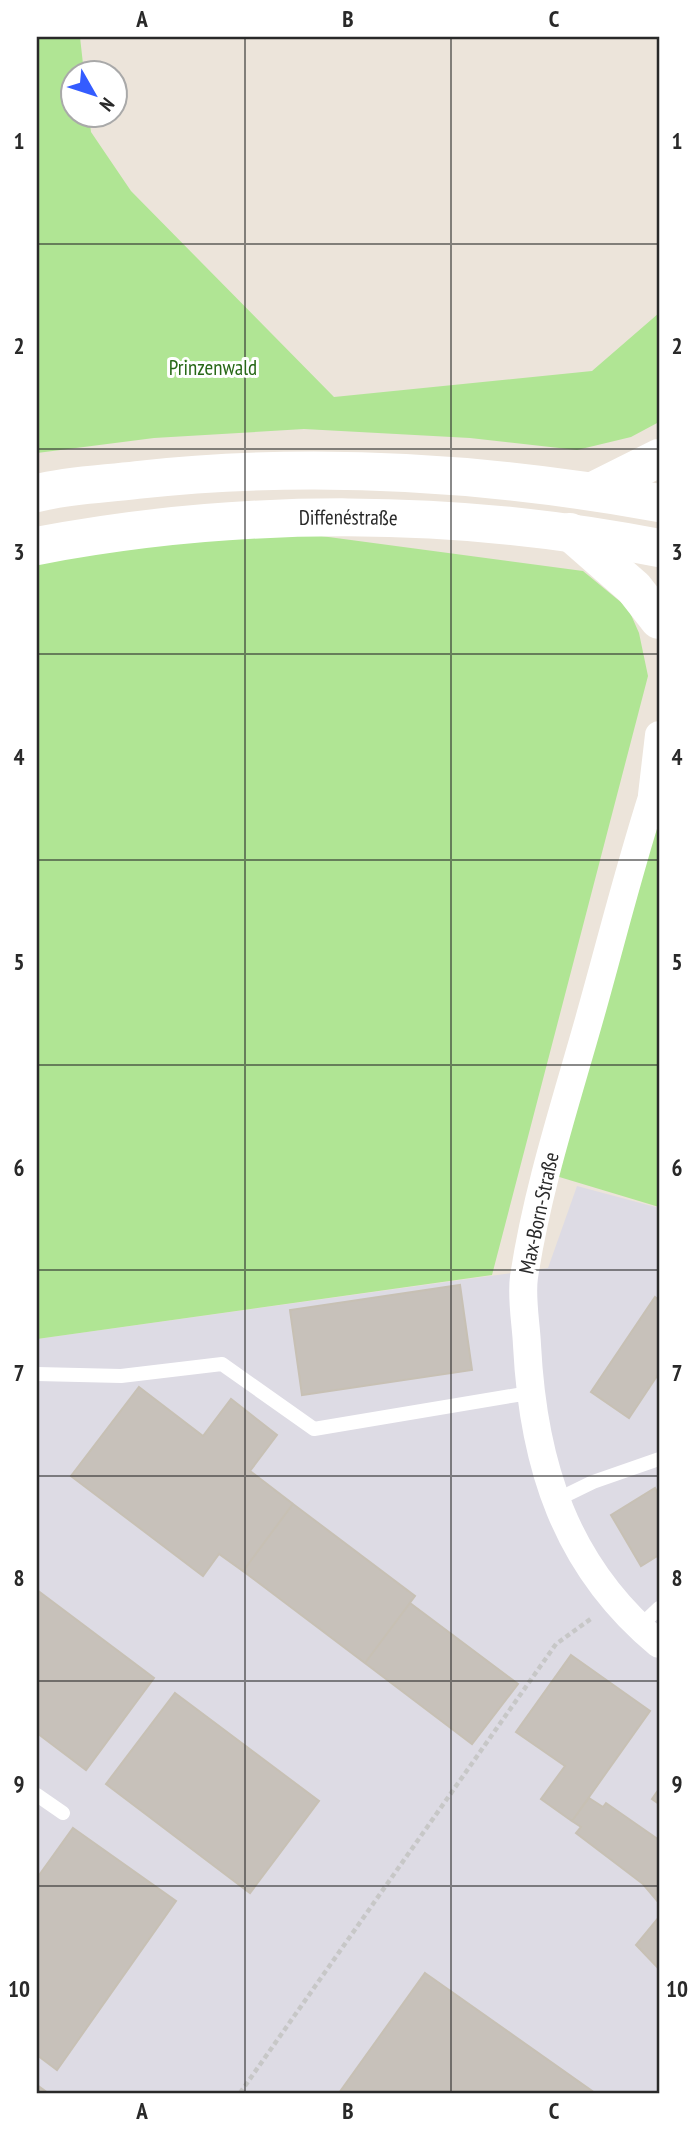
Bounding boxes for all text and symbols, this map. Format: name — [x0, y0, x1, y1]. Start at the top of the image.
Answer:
text: A — [135, 4, 148, 33]
text: B — [342, 4, 354, 33]
text: C — [549, 4, 560, 33]
north arrow — [60, 60, 130, 130]
text: N — [95, 93, 120, 116]
text: 1 — [14, 126, 25, 155]
text: 1 — [672, 126, 683, 155]
text: 2 — [14, 331, 25, 360]
text: 2 — [672, 331, 683, 360]
park label: Prinzenwald — [169, 354, 257, 381]
street label: Diffenéstraße — [298, 503, 398, 531]
text: 3 — [14, 537, 25, 566]
text: 3 — [672, 537, 683, 566]
text: 4 — [14, 742, 25, 771]
text: 4 — [672, 742, 683, 771]
text: 5 — [14, 947, 25, 976]
text: 5 — [672, 947, 683, 976]
street label: Max-Born-Straße — [512, 1150, 565, 1276]
text: 6 — [14, 1153, 25, 1182]
text: 6 — [672, 1153, 683, 1182]
text: 7 — [14, 1358, 25, 1387]
text: 7 — [672, 1358, 683, 1387]
text: 8 — [14, 1563, 25, 1592]
text: 8 — [672, 1563, 683, 1592]
text: 9 — [14, 1769, 25, 1798]
text: 9 — [672, 1769, 683, 1798]
text: 10 — [8, 1974, 30, 2003]
text: 10 — [666, 1974, 688, 2003]
text: A — [135, 2096, 148, 2125]
text: B — [342, 2096, 354, 2125]
text: C — [549, 2096, 560, 2125]

